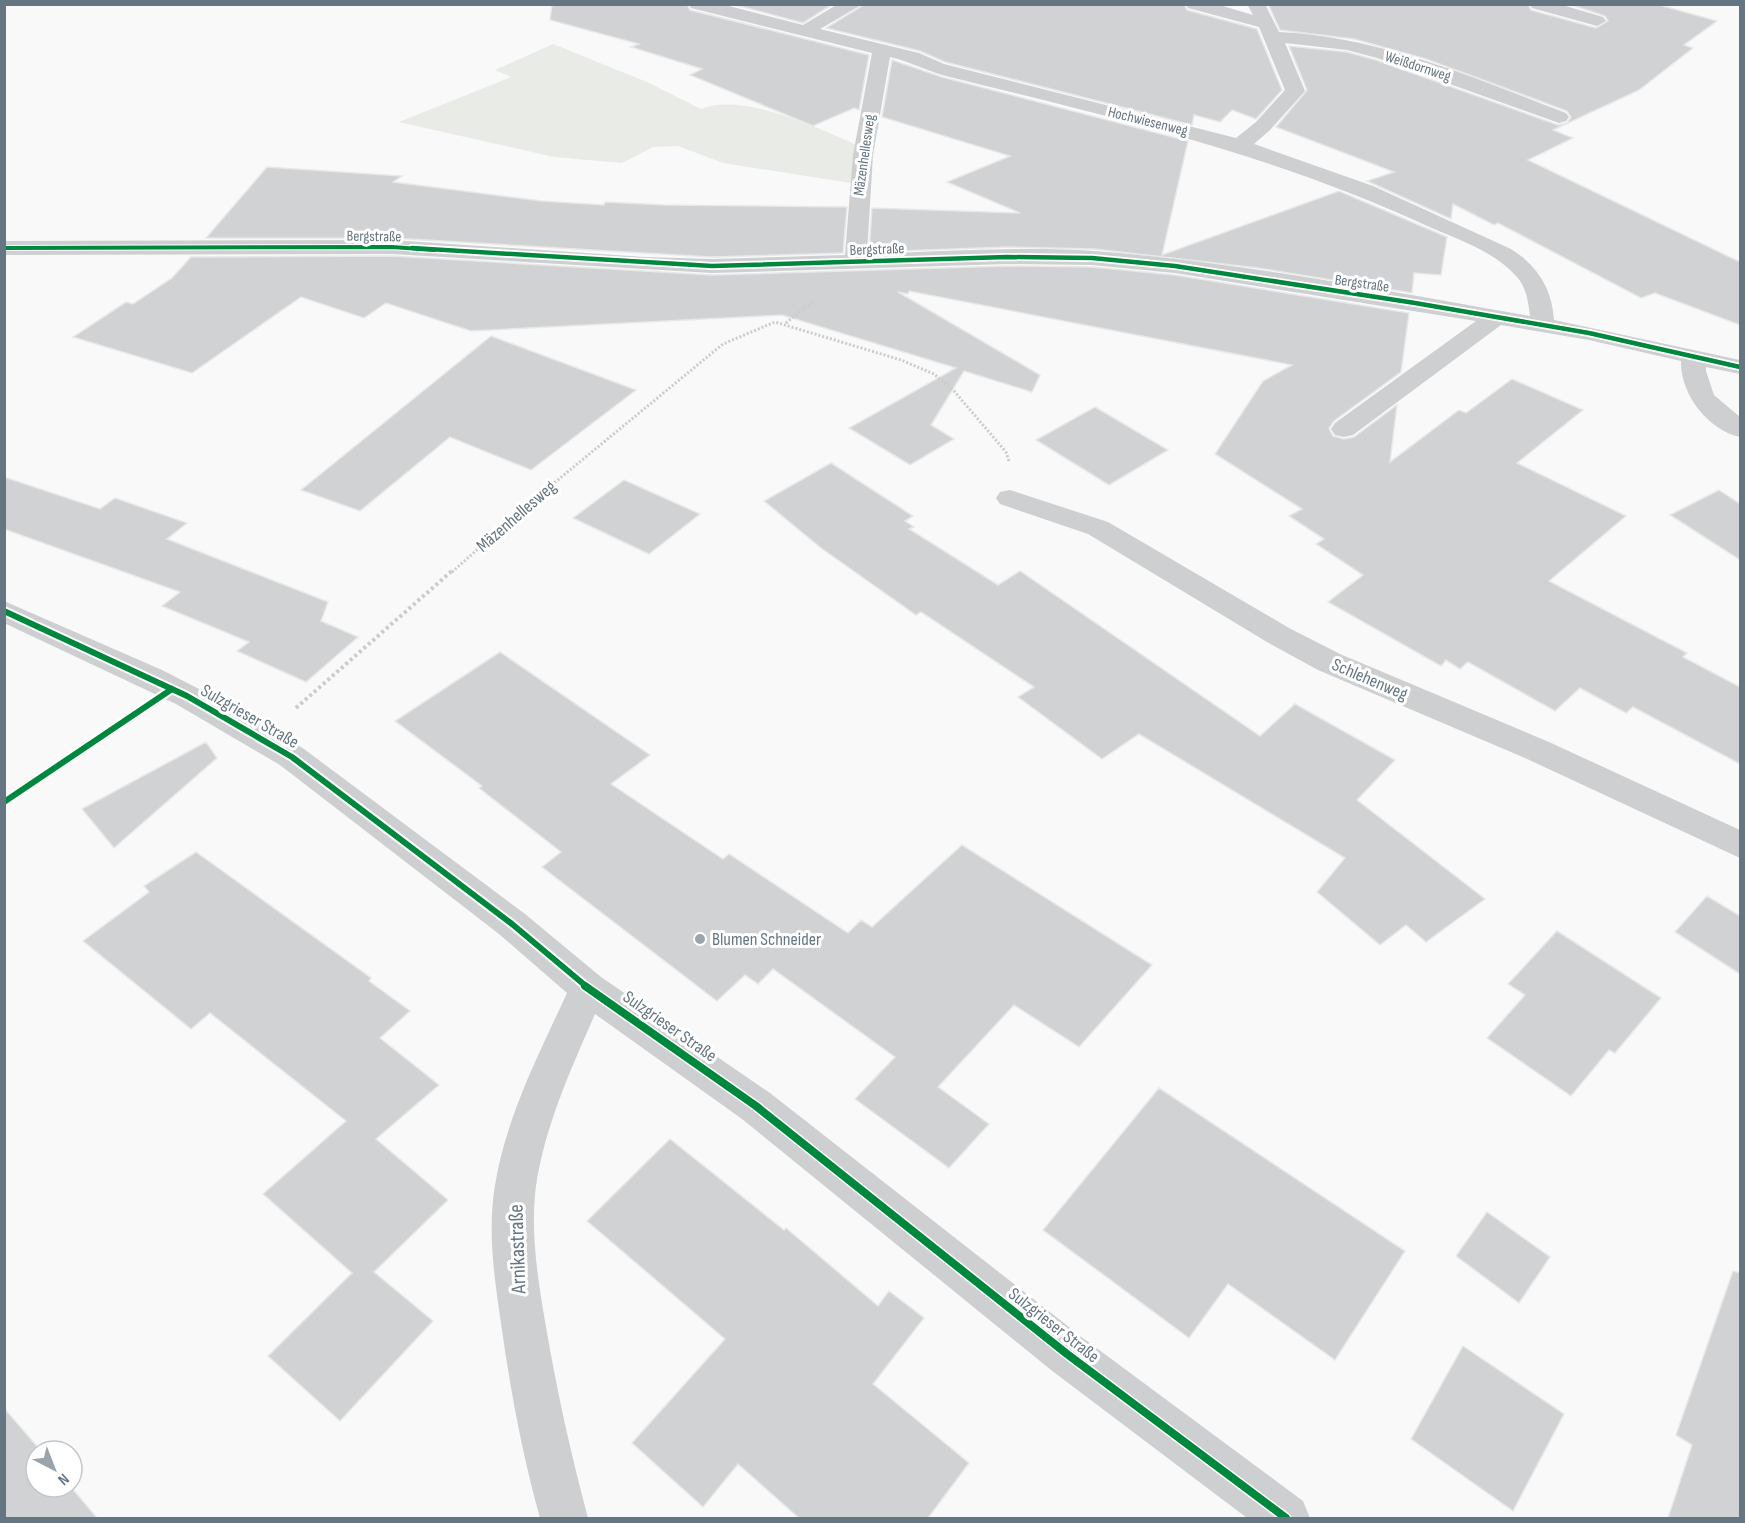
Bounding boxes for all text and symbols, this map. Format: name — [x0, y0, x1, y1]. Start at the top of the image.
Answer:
street label: Weißdornweg — [1382, 47, 1453, 86]
street label: Hochwiesenweg — [1106, 102, 1190, 141]
street label: Mäzenhellesweg — [849, 113, 880, 197]
street label: Bergstraße — [346, 227, 402, 246]
street label: Bergstraße — [849, 239, 905, 260]
street label: Bergstraße — [1334, 270, 1390, 297]
street label: Mäzenhellesweg — [472, 476, 560, 557]
street label: Schlehenweg — [1329, 654, 1411, 705]
street label: Sulzgrieser Straße — [197, 680, 302, 753]
place label: Blumen Schneider — [712, 929, 821, 950]
marker: Blumen Schneider — [693, 932, 707, 946]
street label: Sulzgrieser Straße — [619, 986, 721, 1066]
street label: Arnikastraße — [503, 1204, 532, 1295]
street label: Sulzgrieser Straße — [1004, 1283, 1103, 1367]
north arrow — [24, 1439, 84, 1499]
text: N — [54, 1469, 73, 1489]

